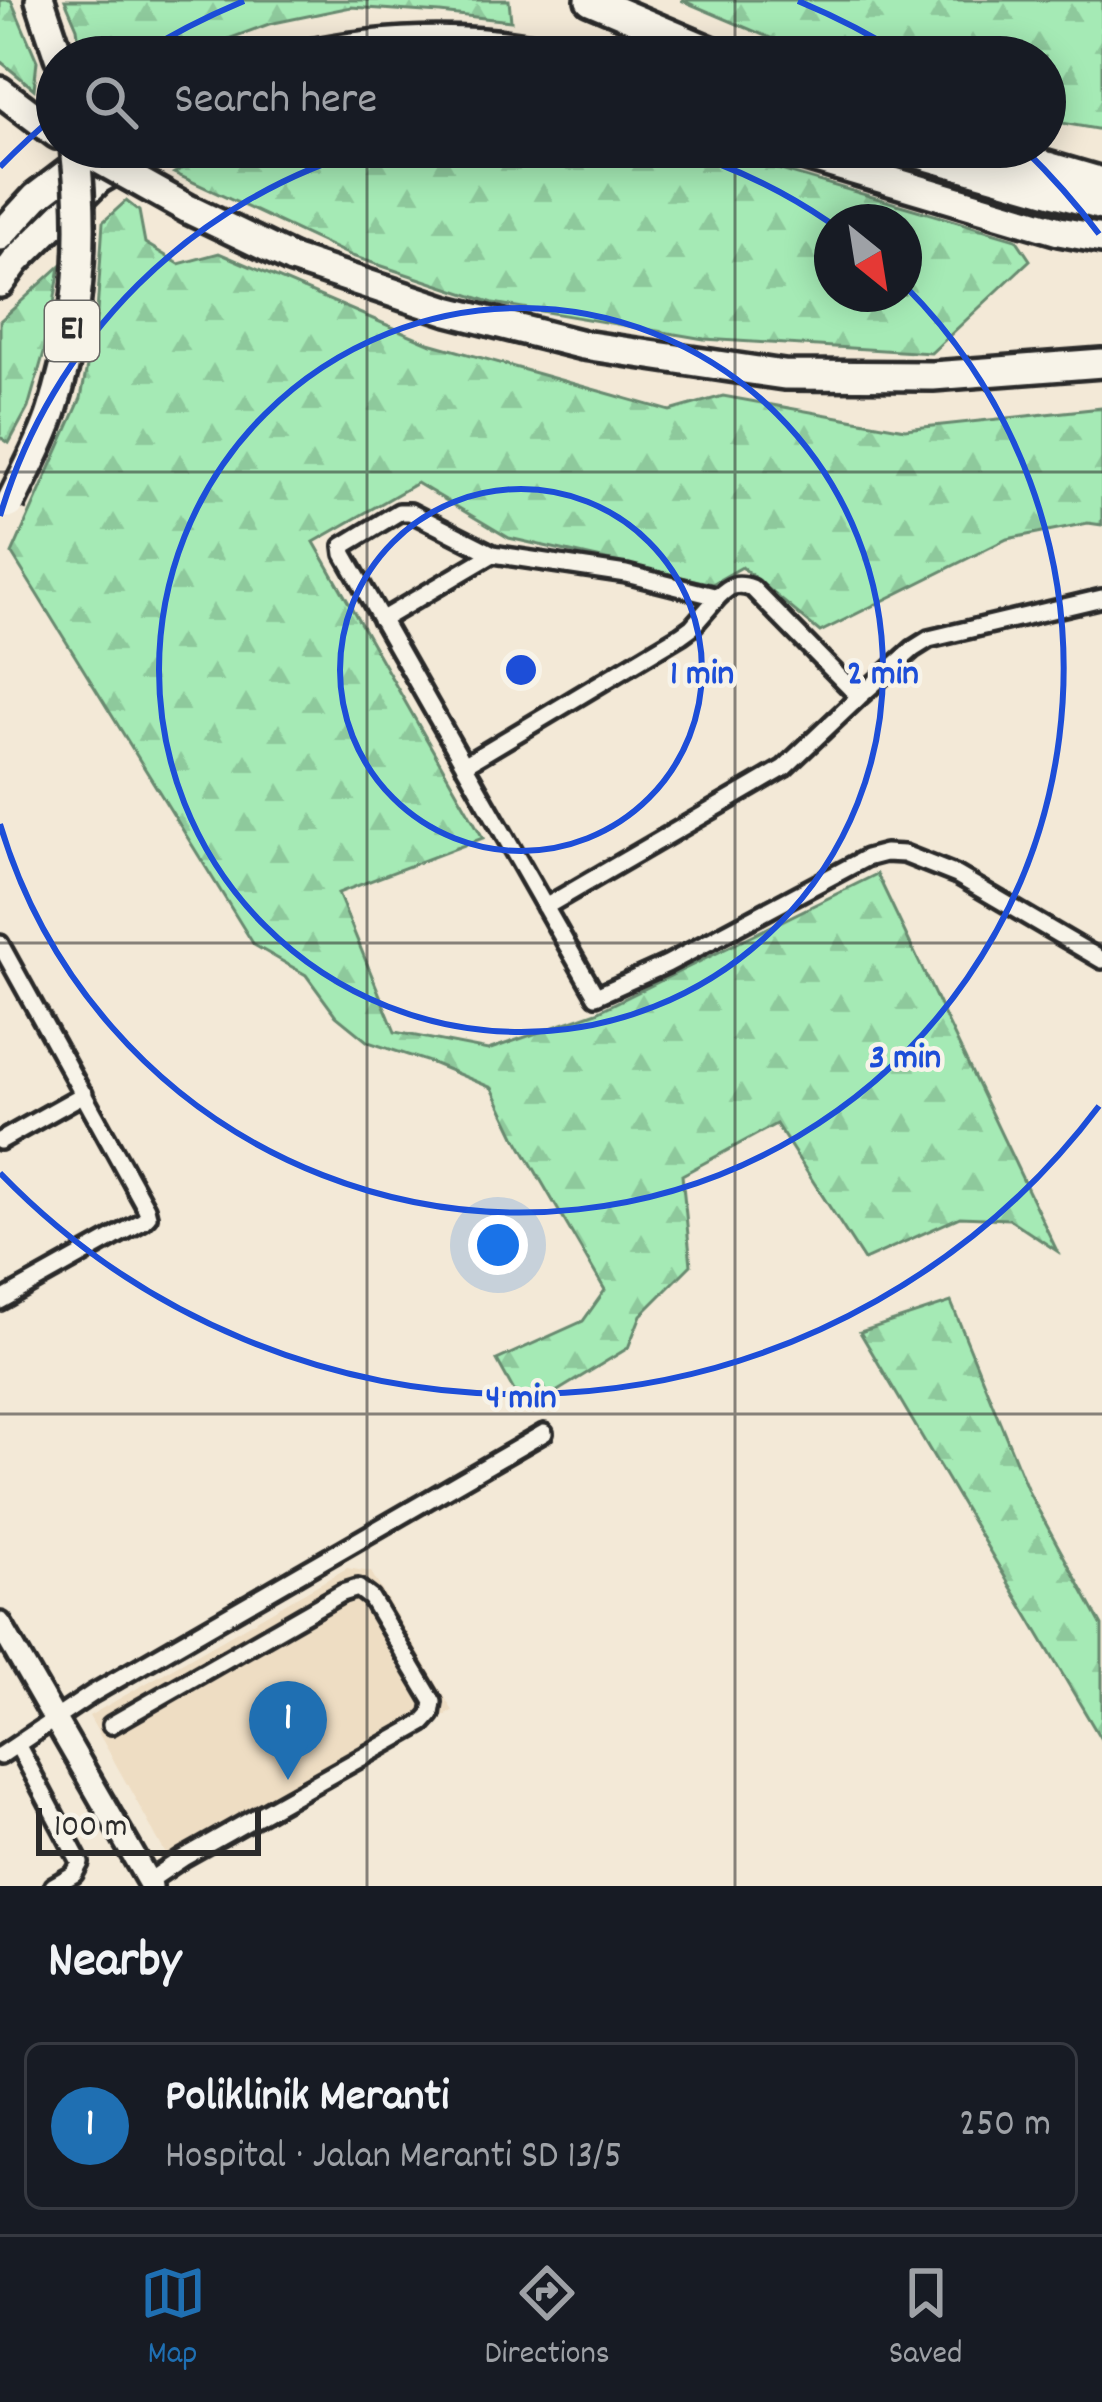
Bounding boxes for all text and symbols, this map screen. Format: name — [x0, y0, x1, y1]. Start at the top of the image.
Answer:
search box — [36, 36, 1066, 168]
icon: search — [78, 69, 144, 135]
text: Search here — [174, 70, 377, 134]
north arrow — [814, 204, 922, 312]
road number: E1 — [45, 301, 99, 361]
centre of rings — [500, 649, 542, 691]
text: 1 min — [670, 650, 734, 702]
text: 2 min — [847, 650, 919, 702]
text: 3 min — [869, 1034, 941, 1086]
your location — [468, 1215, 528, 1275]
text: 4 min — [485, 1374, 557, 1426]
pin: 1 — [249, 1681, 327, 1780]
scale bar — [36, 1802, 261, 1855]
text: 100 m — [54, 1805, 127, 1852]
text: Nearby — [48, 1928, 181, 2000]
text: Poliklinik Meranti — [165, 2067, 449, 2131]
text: 1 — [86, 2099, 94, 2154]
text: 250 m — [959, 2099, 1051, 2154]
text: Hospital · Jalan Meranti SD 13/5 — [165, 2131, 622, 2186]
tab: Map — [140, 2260, 206, 2379]
tab: Directions — [485, 2260, 610, 2379]
tab: Saved — [889, 2260, 962, 2379]

